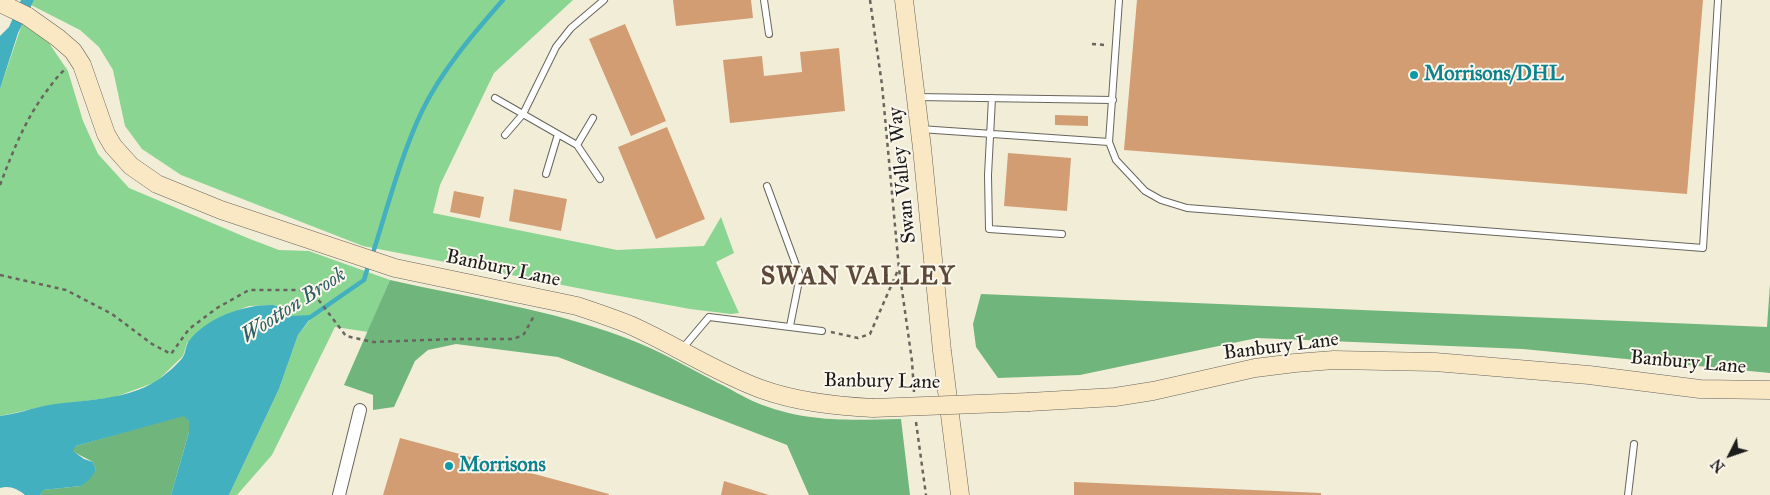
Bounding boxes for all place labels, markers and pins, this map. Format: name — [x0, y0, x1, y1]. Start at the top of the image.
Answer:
place label: Morrisons/DHL — [1424, 63, 1564, 87]
marker: Morrisons/DHL — [1408, 69, 1420, 81]
place label: Morrisons — [459, 454, 546, 478]
marker: Morrisons — [443, 460, 455, 472]

